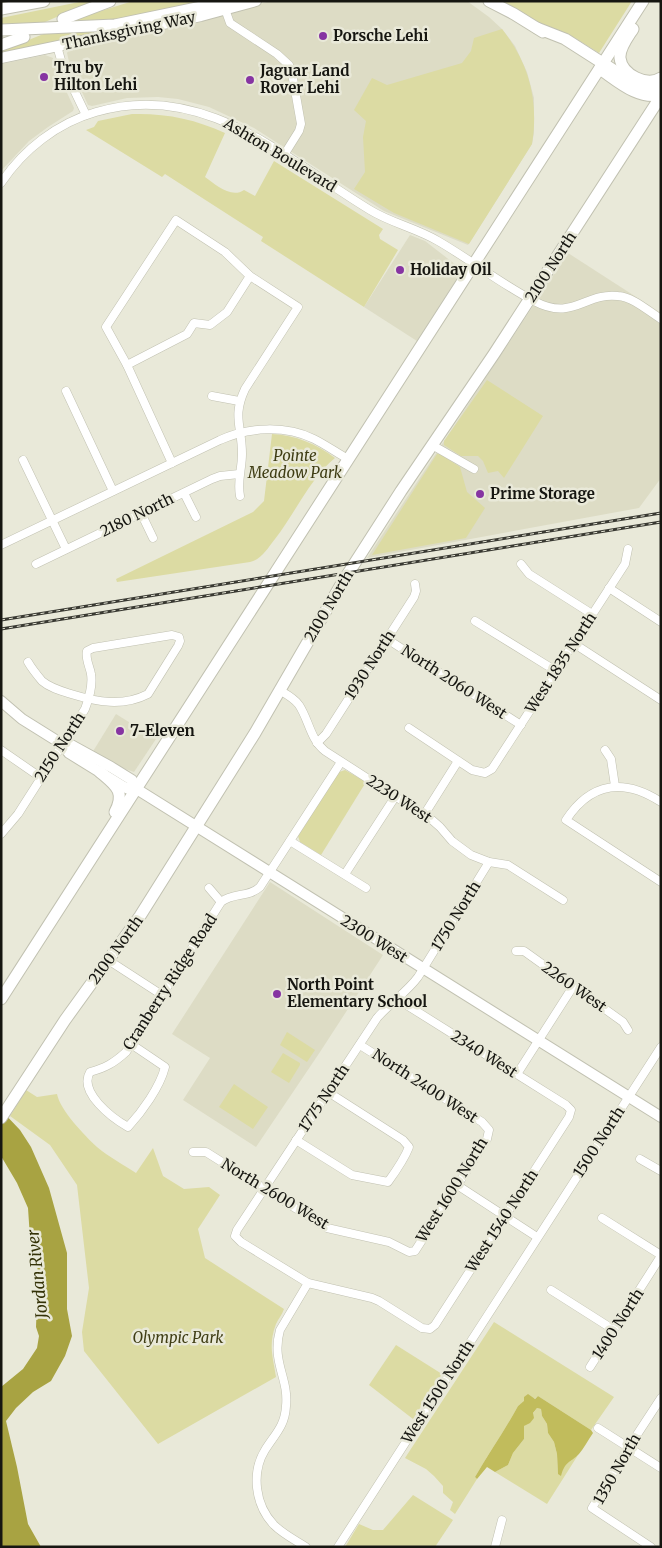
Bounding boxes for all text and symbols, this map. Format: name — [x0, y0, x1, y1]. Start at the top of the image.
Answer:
street label: Thanksgiving Way — [61, 7, 197, 54]
place label: Porsche Lehi — [333, 26, 428, 45]
marker: Porsche Lehi — [317, 30, 329, 42]
place label: Tru by Hilton Lehi — [54, 58, 137, 94]
place label: Jaguar Land Rover Lehi — [259, 61, 350, 97]
marker: Tru by Hilton Lehi — [38, 71, 50, 83]
marker: Jaguar Land Rover Lehi — [244, 74, 256, 86]
street label: Ashton Boulevard — [220, 113, 340, 196]
street label: 2100 North — [521, 228, 580, 306]
place label: Holiday Oil — [410, 260, 492, 279]
marker: Holiday Oil — [394, 264, 406, 276]
park label: Pointe Meadow Park — [247, 446, 343, 482]
place label: Prime Storage — [490, 484, 595, 503]
marker: Prime Storage — [474, 488, 486, 500]
street label: 2180 North — [97, 489, 177, 541]
street label: 2100 North — [300, 566, 357, 645]
street label: West 1835 North — [520, 609, 600, 718]
street label: 1930 North — [340, 626, 399, 703]
street label: North 2060 West — [398, 640, 511, 723]
street label: 2150 North — [30, 708, 89, 785]
place label: 7-Eleven — [130, 721, 195, 740]
marker: 7-Eleven — [114, 725, 126, 737]
street label: 2230 West — [363, 770, 436, 827]
street label: 1750 North — [427, 877, 484, 954]
street label: Cranberry Ridge Road — [118, 910, 221, 1053]
street label: 2300 West — [337, 911, 411, 967]
street label: 2100 North — [84, 912, 147, 988]
street label: 2260 West — [538, 957, 611, 1016]
place label: North Point Elementary School — [287, 975, 427, 1011]
marker: North Point Elementary School — [271, 988, 283, 1000]
street label: 2340 West — [448, 1026, 521, 1081]
street label: North 2400 West — [369, 1044, 482, 1127]
street label: 1775 North — [294, 1060, 353, 1135]
street label: 1500 North — [569, 1103, 628, 1181]
street label: West 1600 North — [411, 1134, 491, 1246]
street label: North 2600 West — [218, 1154, 333, 1233]
street label: West 1540 North — [461, 1166, 542, 1277]
water label: Jordan River — [22, 1228, 52, 1321]
street label: 1400 North — [588, 1285, 648, 1363]
park label: Olympic Park — [133, 1328, 224, 1347]
street label: West 1500 North — [397, 1336, 478, 1448]
street label: 1350 North — [589, 1430, 644, 1507]

